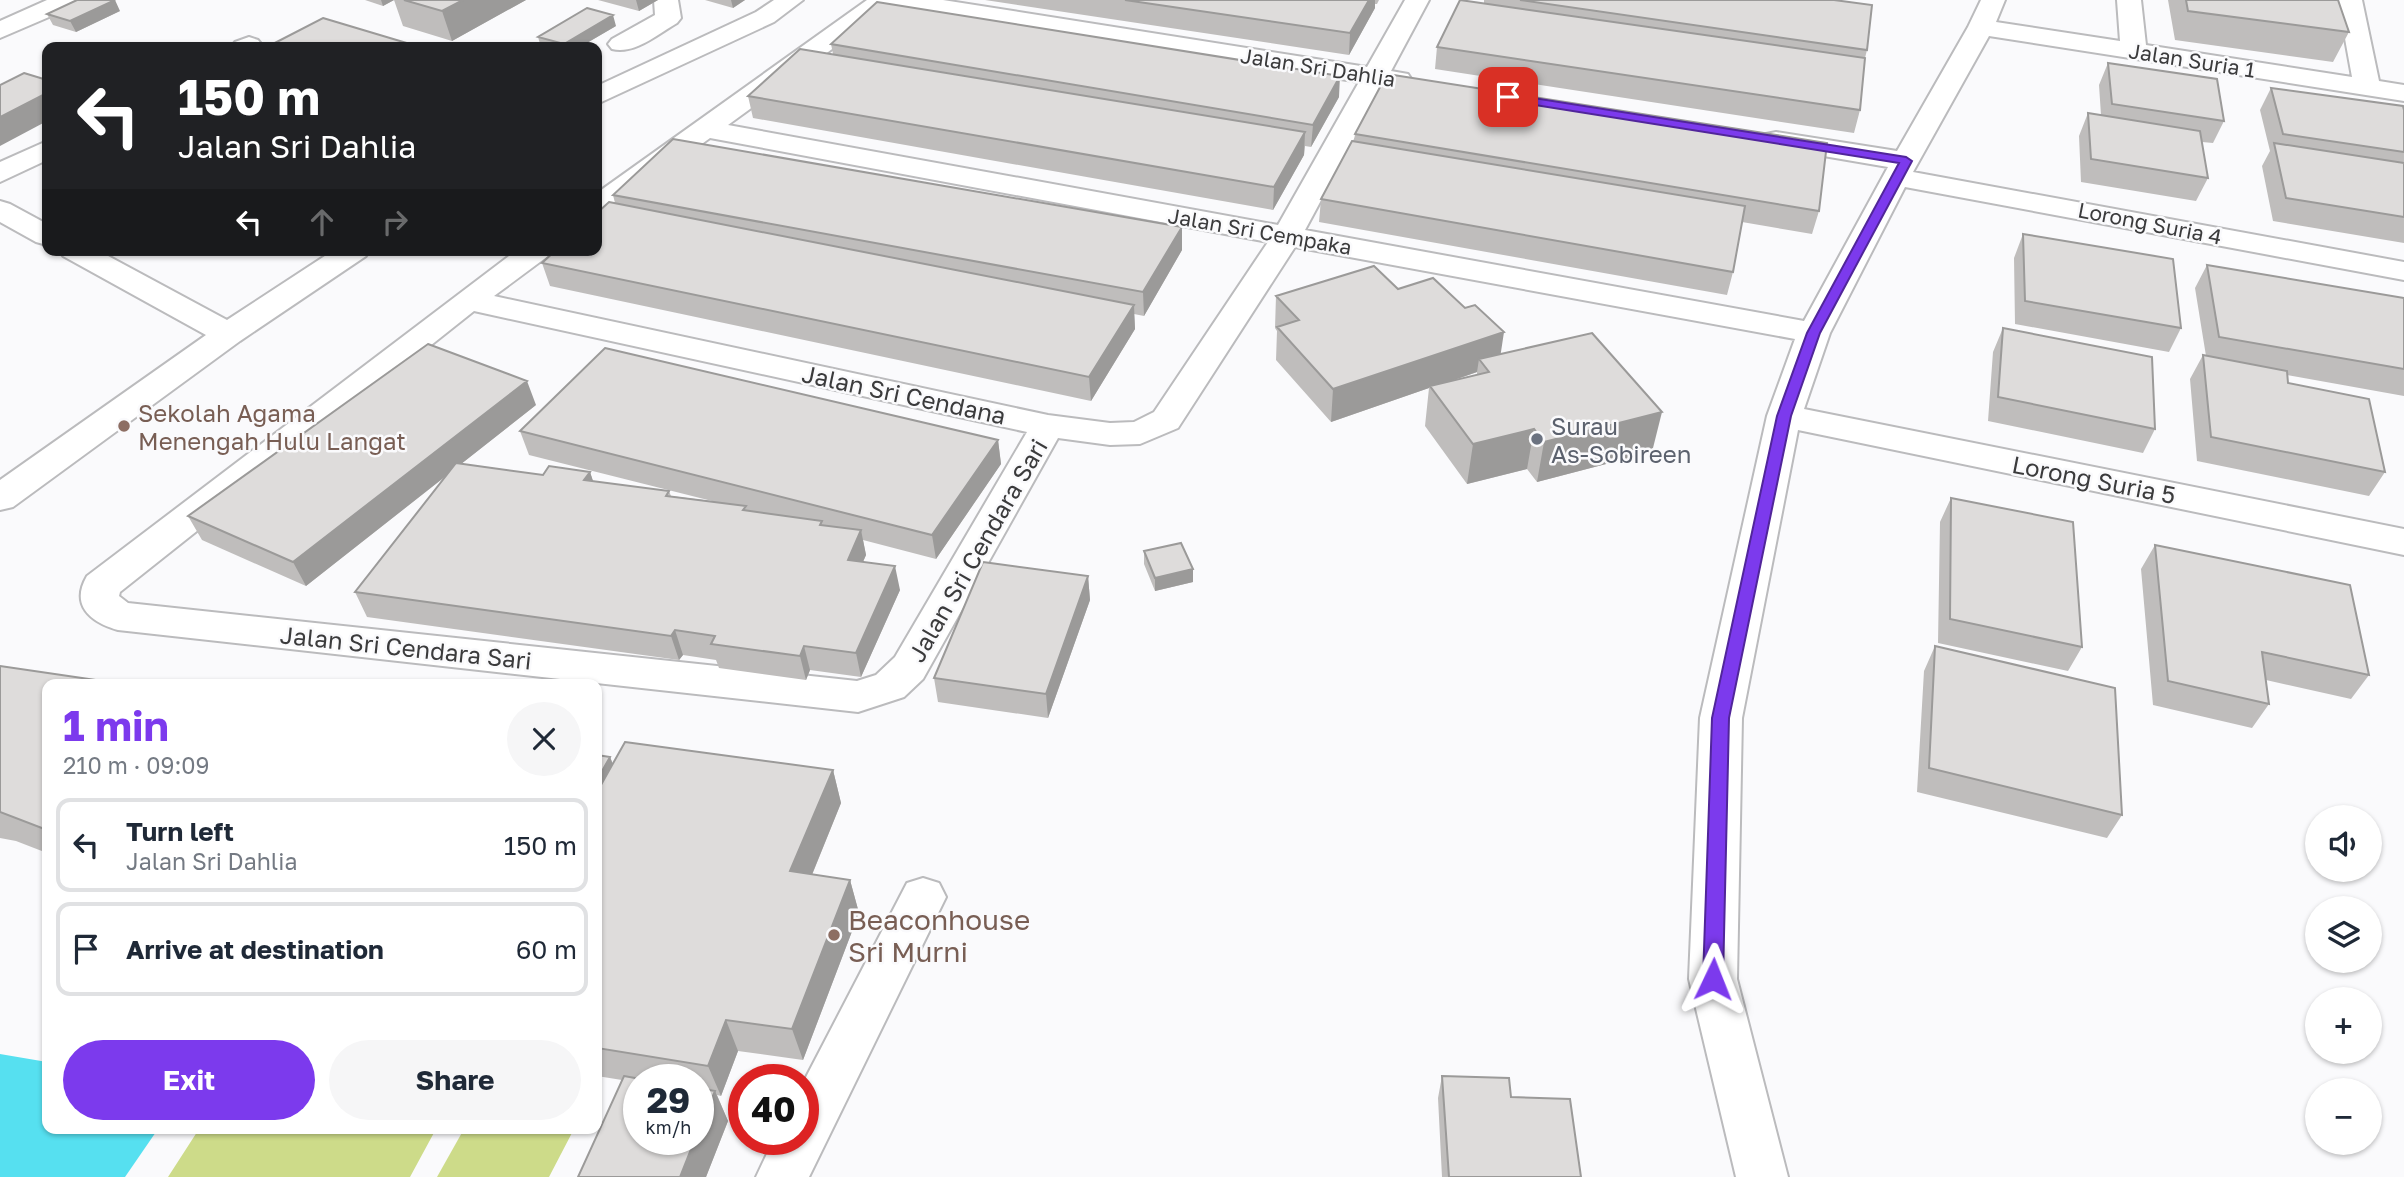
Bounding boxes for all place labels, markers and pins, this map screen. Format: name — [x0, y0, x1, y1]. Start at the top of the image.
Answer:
pin — [1478, 67, 1538, 127]
place label: Sekolah Agama Menengah Hulu Langat — [138, 398, 406, 455]
place label: Surau As-Sobireen — [1551, 411, 1691, 468]
marker: Sekolah Agama Menengah Hulu Langat — [116, 418, 132, 434]
marker: Surau As-Sobireen — [1529, 431, 1545, 447]
place label: Beaconhouse Sri Murni — [848, 903, 1030, 968]
marker: Beaconhouse Sri Murni — [826, 927, 842, 943]

